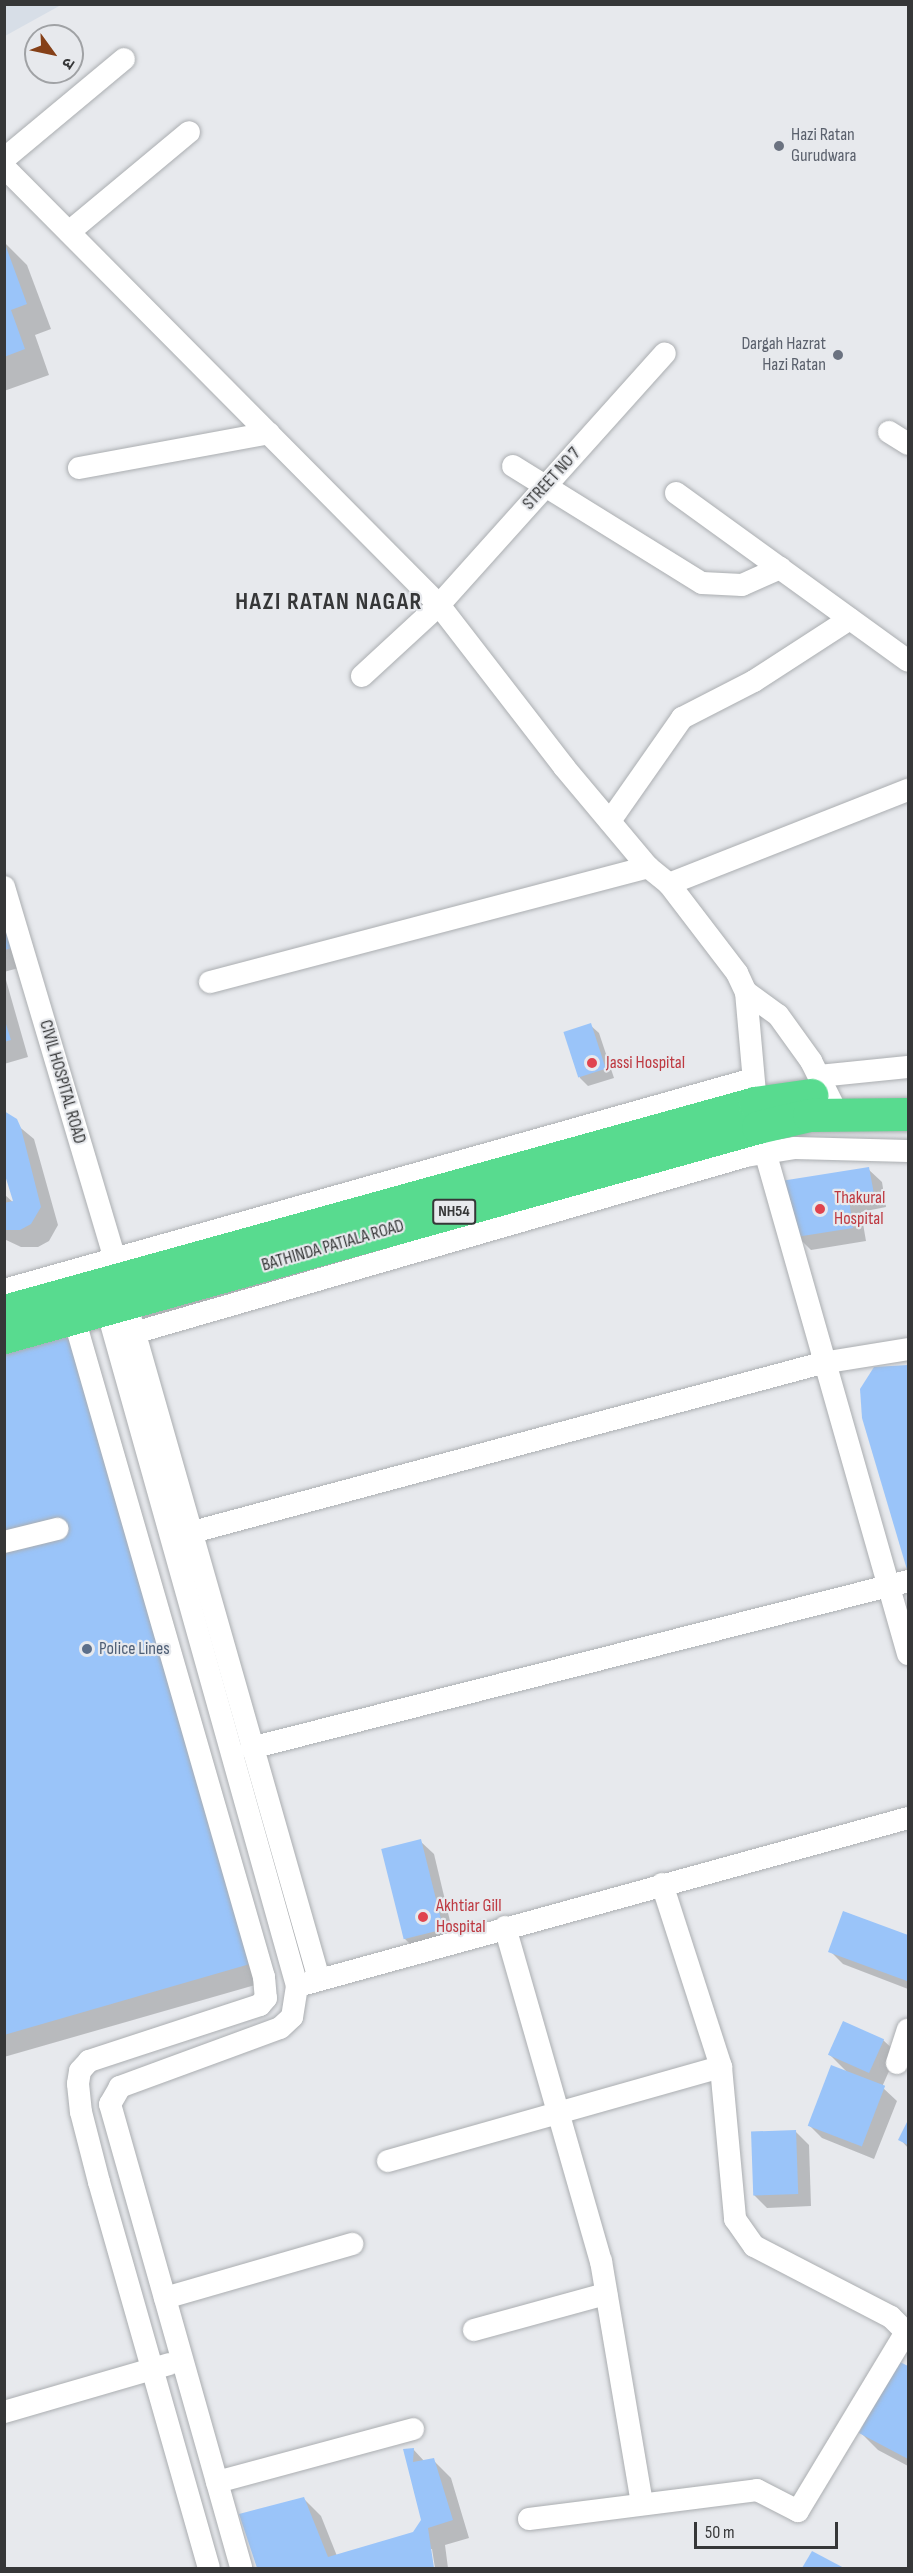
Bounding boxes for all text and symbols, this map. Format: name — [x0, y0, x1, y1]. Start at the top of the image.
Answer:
north arrow — [24, 24, 84, 84]
text: उ — [57, 54, 78, 72]
place label: Hazi Ratan Gurudwara — [791, 125, 856, 168]
marker: Hazi Ratan Gurudwara — [772, 139, 786, 153]
place label: Dargah Hazrat Hazi Ratan — [741, 334, 826, 376]
marker: Dargah Hazrat Hazi Ratan — [831, 348, 845, 362]
street label: STREET NO 7 — [518, 443, 586, 515]
district label: HAZI RATAN NAGAR — [235, 588, 423, 616]
street label: CIVIL HOSPITAL ROAD — [34, 1018, 90, 1146]
place label: Jassi Hospital — [606, 1052, 685, 1074]
marker: Jassi Hospital — [583, 1054, 601, 1072]
place label: Thakural Hospital — [834, 1188, 885, 1230]
road number: NH54 — [432, 1199, 476, 1225]
marker: Thakural Hospital — [811, 1200, 829, 1218]
street label: BATHINDA PATIALA ROAD — [259, 1215, 407, 1277]
place label: Police Lines — [99, 1638, 170, 1660]
marker: Police Lines — [80, 1642, 94, 1656]
place label: Akhtiar Gill Hospital — [436, 1896, 502, 1938]
marker: Akhtiar Gill Hospital — [414, 1908, 432, 1926]
scale bar — [697, 2510, 841, 2548]
text: 50 m — [705, 2522, 735, 2543]

